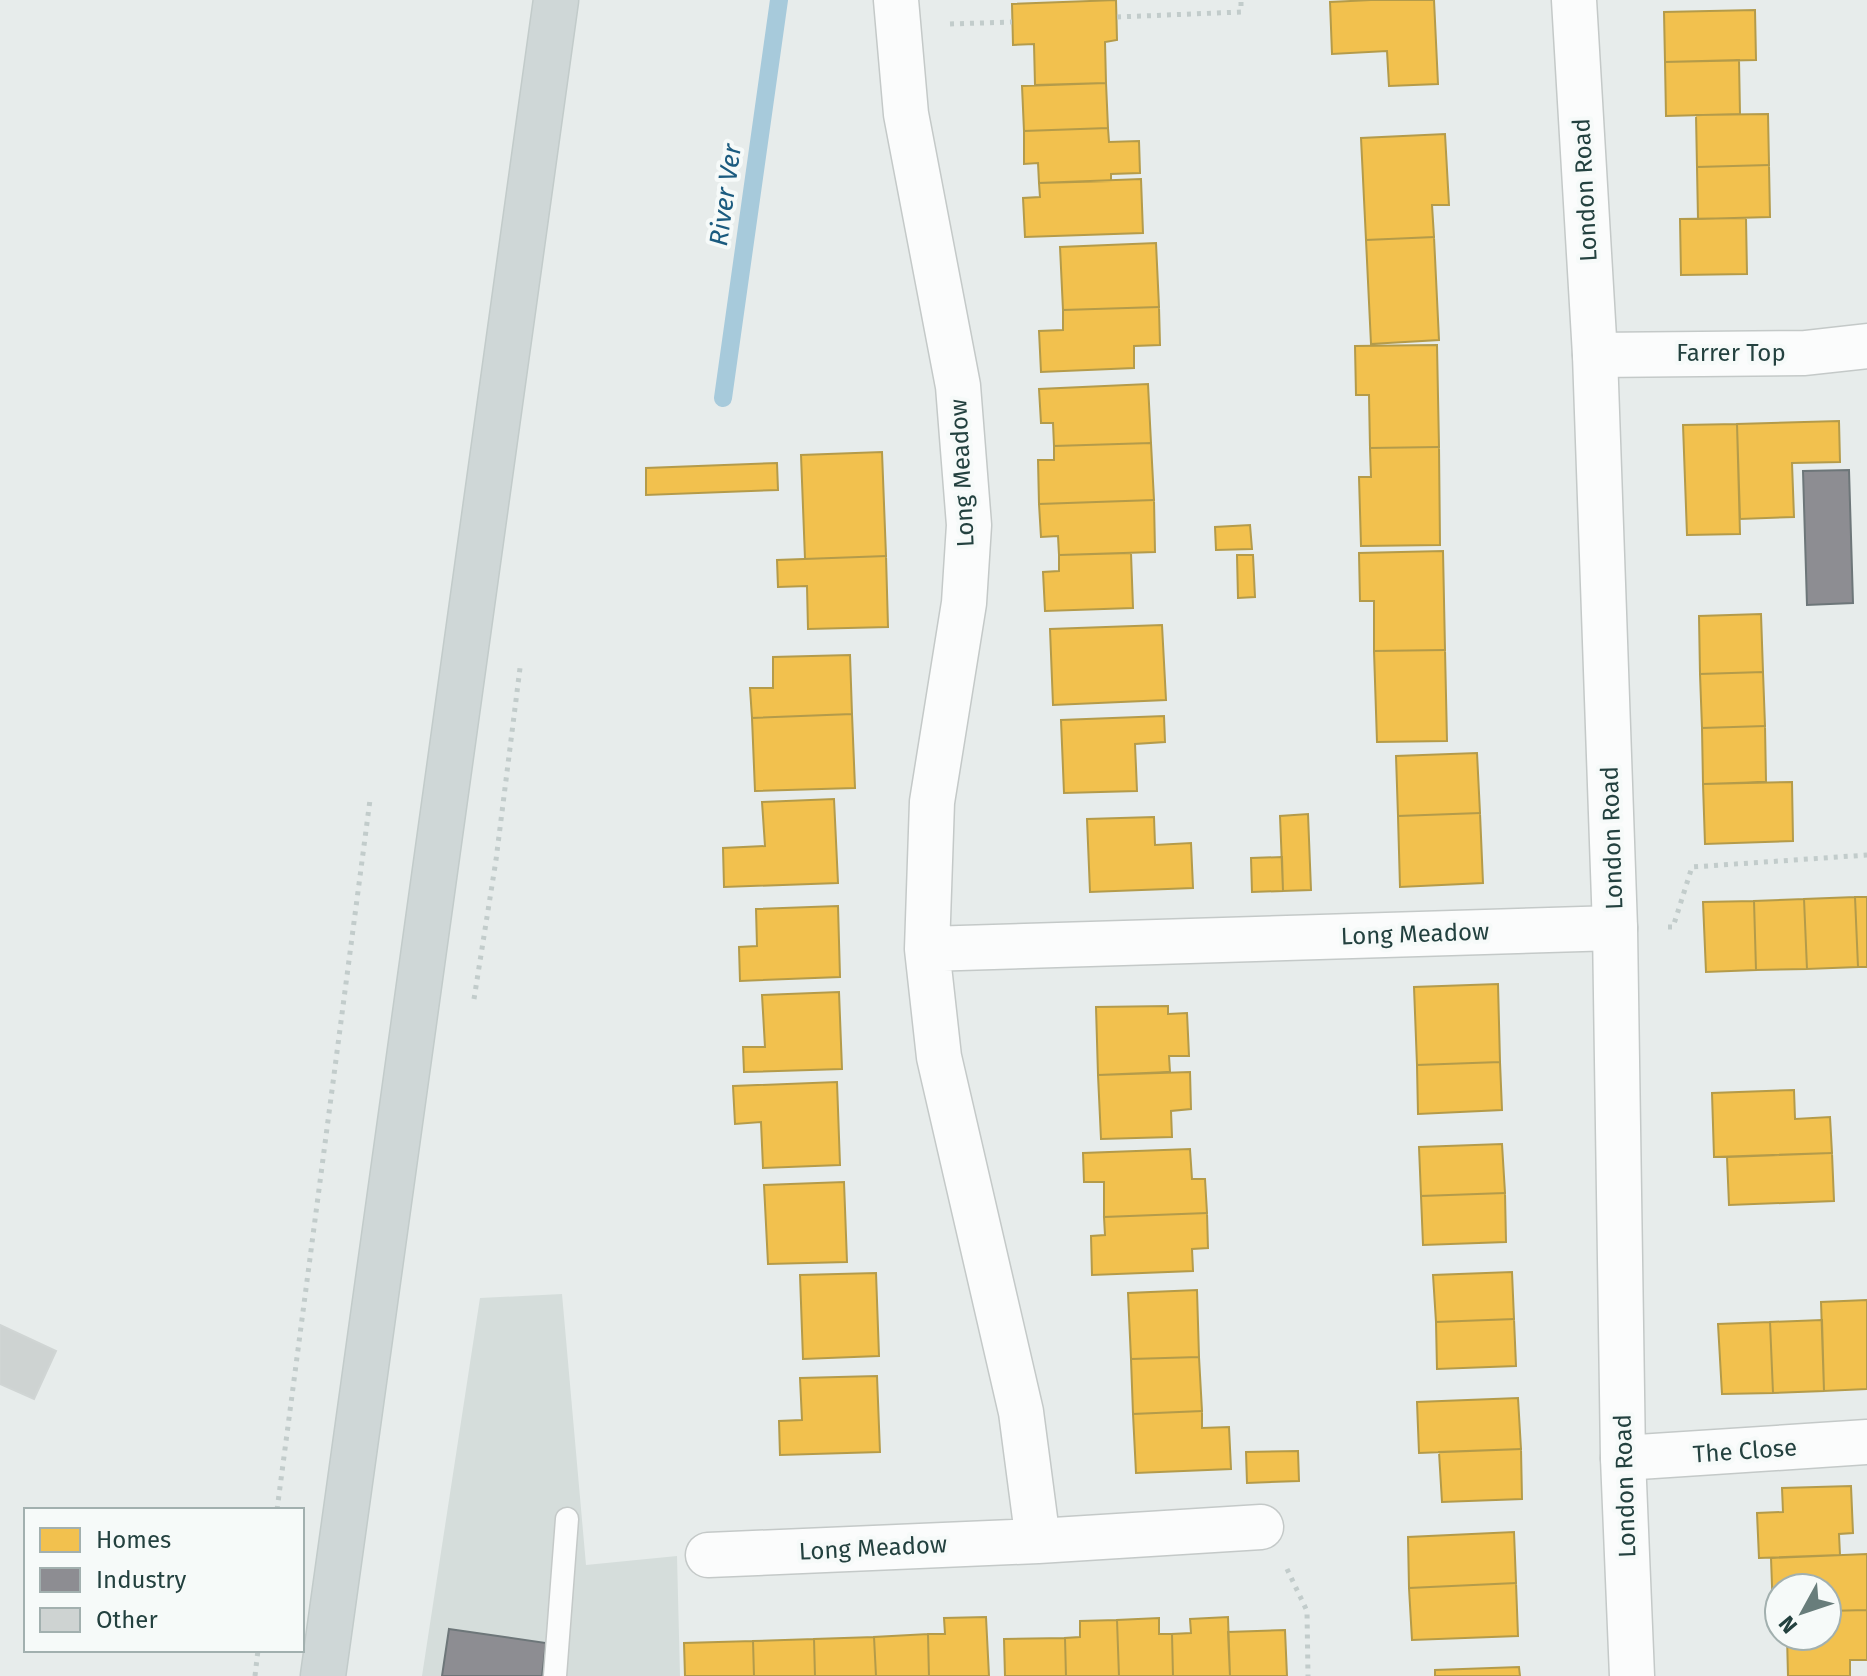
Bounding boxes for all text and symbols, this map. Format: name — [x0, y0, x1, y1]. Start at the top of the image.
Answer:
street label: London Road — [1567, 118, 1603, 262]
water label: River Ver — [703, 141, 748, 248]
street label: Farrer Top — [1676, 339, 1786, 367]
street label: Long Meadow — [944, 398, 980, 548]
street label: London Road — [1596, 766, 1628, 910]
street label: Long Meadow — [1340, 917, 1490, 951]
street label: London Road — [1609, 1414, 1641, 1558]
street label: The Close — [1692, 1433, 1798, 1469]
legend — [24, 1508, 304, 1652]
text: Homes — [96, 1526, 171, 1554]
street label: Long Meadow — [798, 1530, 948, 1566]
text: Industry — [96, 1566, 187, 1594]
north arrow — [1763, 1572, 1843, 1652]
text: Other — [96, 1606, 158, 1634]
text: N — [1773, 1610, 1803, 1639]

